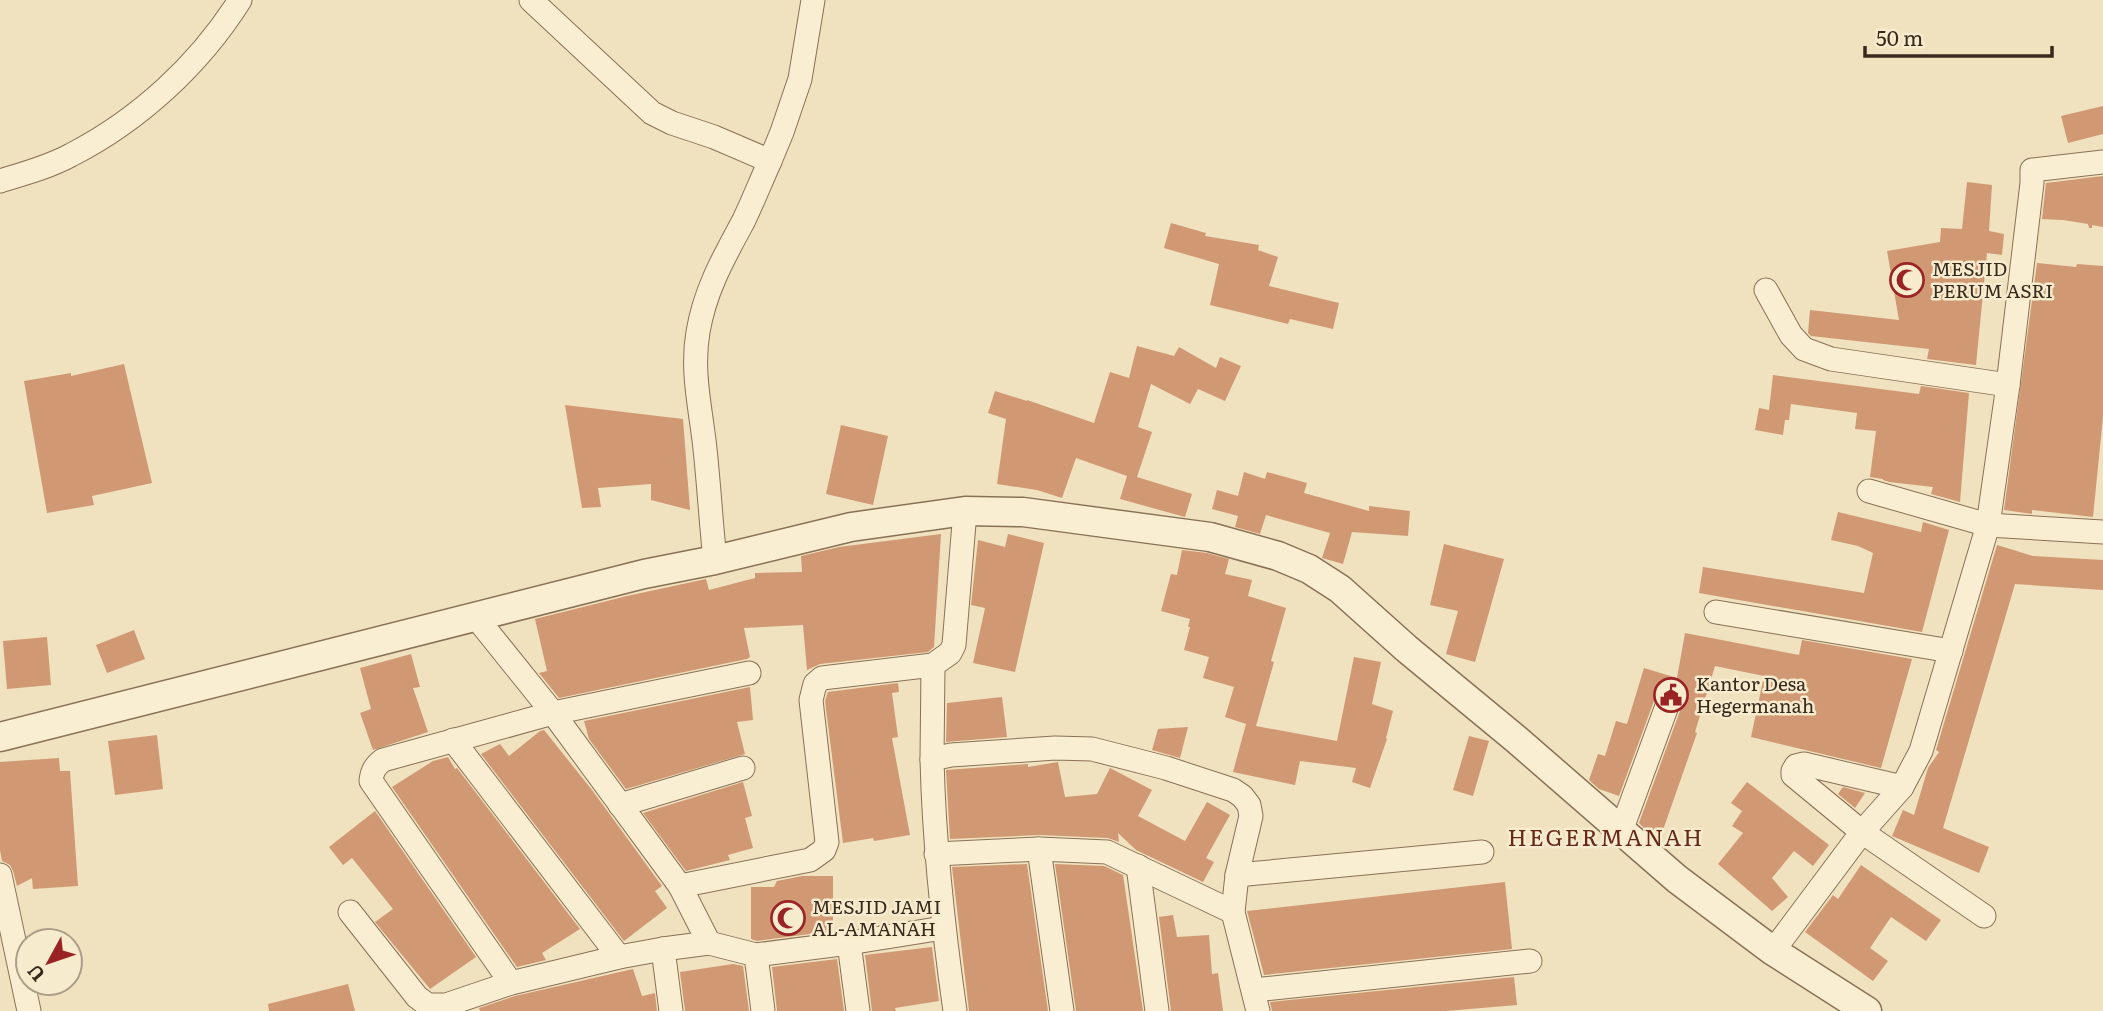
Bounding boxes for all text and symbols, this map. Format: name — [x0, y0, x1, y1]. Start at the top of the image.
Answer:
scale bar — [1865, 14, 2052, 58]
text: 50 m — [1876, 21, 1923, 52]
place label: MESJID PERUM ASRI — [1932, 254, 2053, 304]
mosque icon: MESJID PERUM ASRI — [1888, 261, 1926, 299]
place label: Kantor Desa Hegermanah — [1696, 669, 1814, 719]
public building icon: Kantor Desa Hegermanah — [1652, 676, 1690, 714]
district label: HEGERMANAH — [1508, 819, 1704, 853]
place label: MESJID JAMI AL-AMANAH — [812, 892, 941, 942]
mosque icon: MESJID JAMI AL-AMANAH — [769, 899, 807, 937]
north arrow — [14, 927, 84, 997]
text: U — [20, 959, 51, 988]

